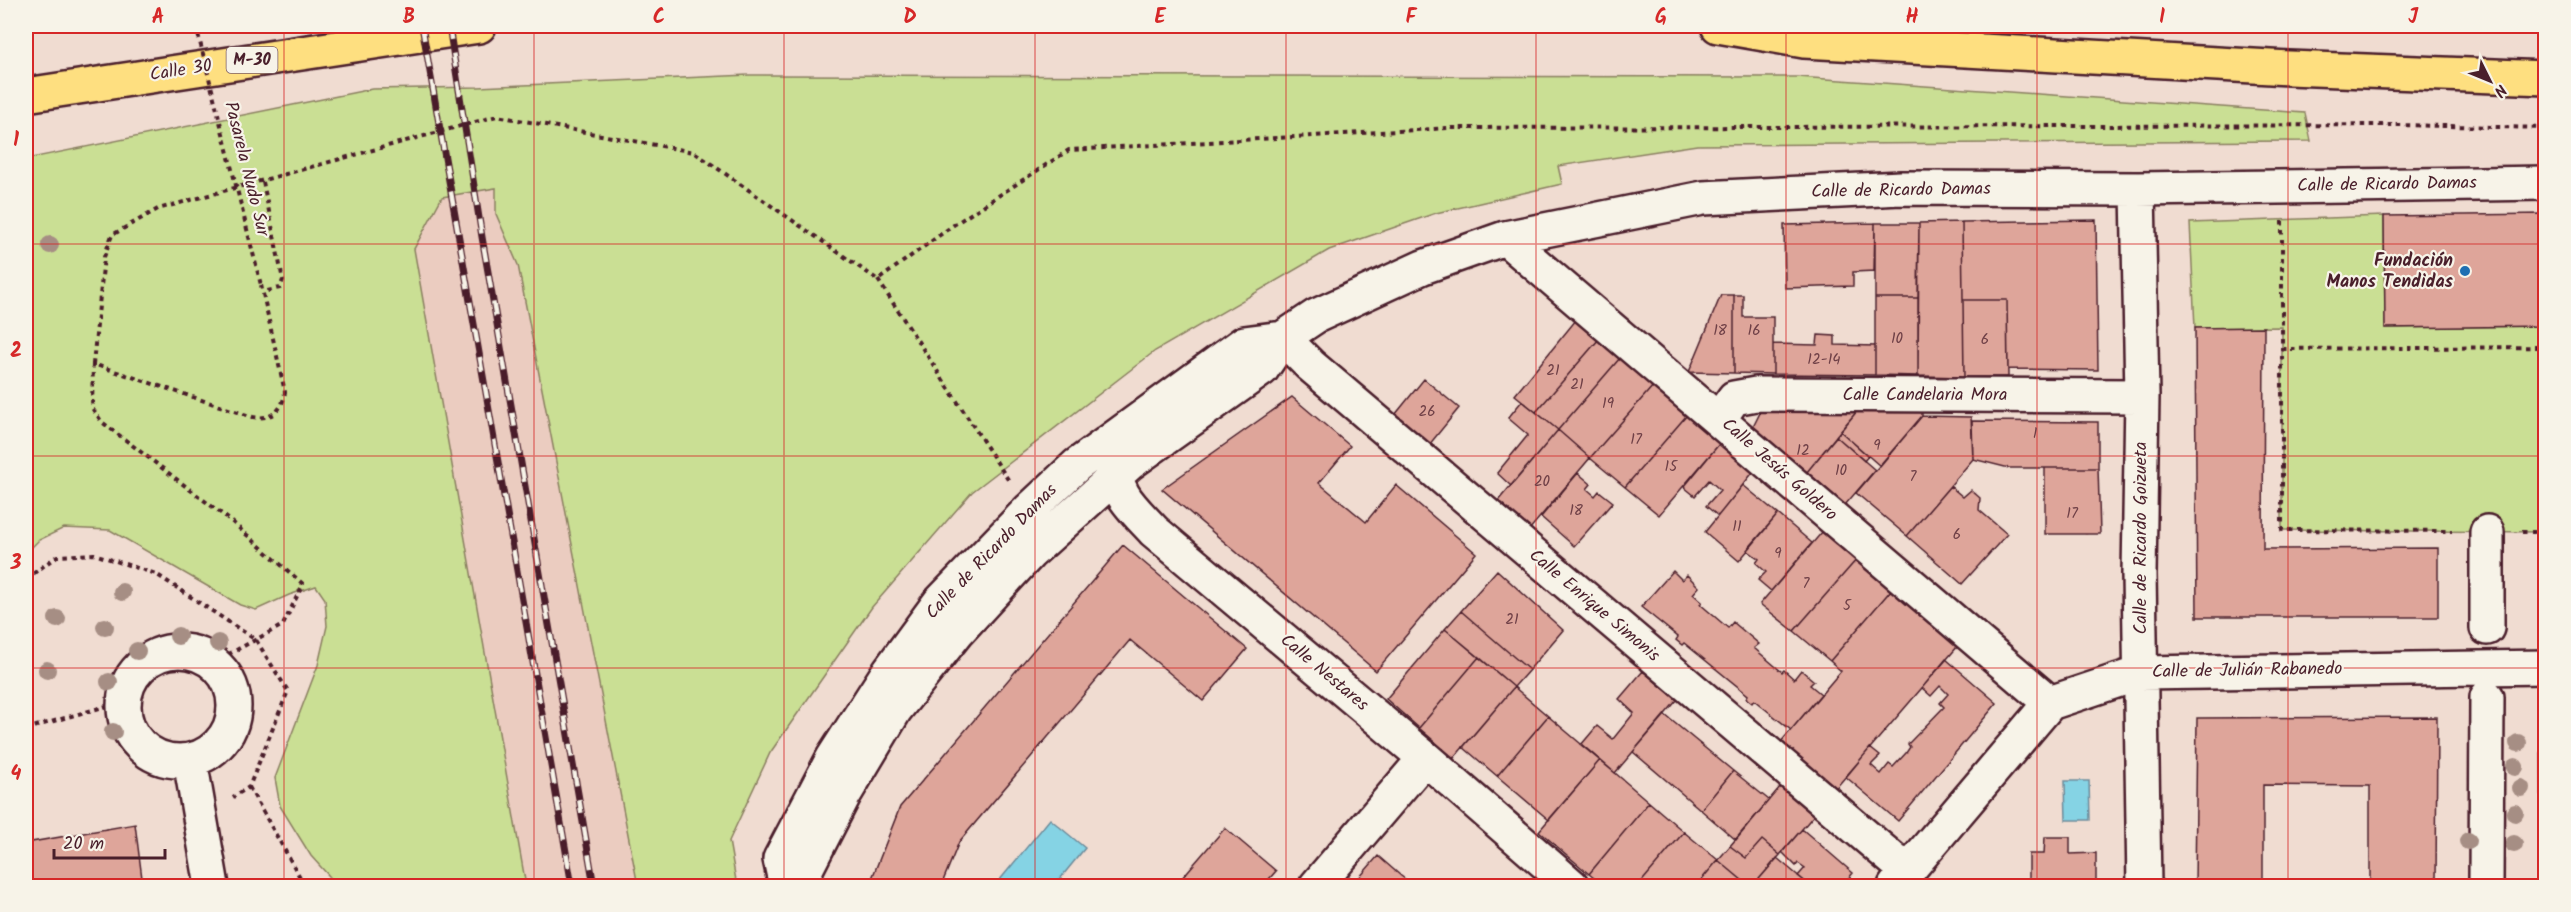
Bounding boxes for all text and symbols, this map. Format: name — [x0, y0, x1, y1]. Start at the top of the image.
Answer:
text: A — [152, 2, 164, 34]
text: B — [403, 2, 415, 34]
text: C — [653, 2, 665, 34]
text: D — [903, 2, 917, 34]
text: E — [1154, 2, 1166, 34]
text: F — [1406, 2, 1418, 34]
text: G — [1655, 2, 1667, 34]
text: H — [1905, 2, 1919, 34]
text: I — [2159, 2, 2165, 34]
text: J — [2408, 2, 2419, 34]
road number: M-30 — [226, 47, 278, 73]
north arrow — [2460, 51, 2520, 111]
street label: Calle 30 — [148, 52, 214, 90]
text: N — [2487, 78, 2512, 102]
street label: Pasarela Nudo Sur — [215, 99, 277, 240]
text: 1 — [13, 125, 19, 157]
street label: Calle de Ricardo Damas — [2297, 169, 2477, 201]
street label: Calle de Ricardo Damas — [1811, 175, 1991, 207]
place label: Fundación Manos Tendidas — [2326, 247, 2454, 297]
marker: Fundación Manos Tendidas — [2458, 264, 2472, 278]
house number: 18 — [1713, 319, 1728, 343]
house number: 16 — [1747, 319, 1761, 343]
house number: 10 — [1891, 327, 1904, 351]
house number: 6 — [1981, 328, 1989, 352]
text: 2 — [10, 336, 22, 368]
house number: 12-14 — [1807, 348, 1841, 372]
house number: 21 — [1546, 359, 1560, 383]
house number: 21 — [1570, 373, 1584, 397]
street label: Calle Candelaria Mora — [1843, 381, 2007, 410]
house number: 19 — [1602, 392, 1615, 416]
house number: 26 — [1418, 400, 1436, 424]
street label: Calle Jesús Goldero — [1714, 411, 1844, 529]
house number: 1 — [2033, 422, 2038, 446]
house number: 17 — [1630, 428, 1643, 452]
house number: 9 — [1873, 434, 1881, 458]
house number: 12 — [1796, 439, 1810, 463]
street label: Calle de Ricardo Goizueta — [2127, 442, 2156, 634]
house number: 15 — [1665, 455, 1678, 479]
house number: 10 — [1835, 459, 1848, 483]
house number: 7 — [1910, 465, 1918, 489]
house number: 20 — [1534, 470, 1551, 494]
street label: Calle de Ricardo Damas — [919, 477, 1065, 627]
house number: 18 — [1569, 499, 1584, 523]
house number: 17 — [2066, 502, 2079, 526]
house number: 11 — [1732, 515, 1742, 539]
house number: 6 — [1953, 523, 1961, 547]
street label: Calle Enrique Simonis — [1522, 542, 1666, 670]
house number: 9 — [1774, 542, 1782, 566]
text: 3 — [10, 548, 22, 580]
house number: 7 — [1803, 572, 1811, 596]
house number: 5 — [1843, 594, 1852, 618]
house number: 21 — [1505, 608, 1519, 632]
street label: Calle Nestares — [1273, 627, 1375, 719]
street label: Calle de Julián Rabanedo — [2152, 655, 2342, 687]
text: 4 — [11, 759, 22, 791]
scale bar — [54, 822, 165, 860]
text: 20 m — [63, 830, 104, 859]

